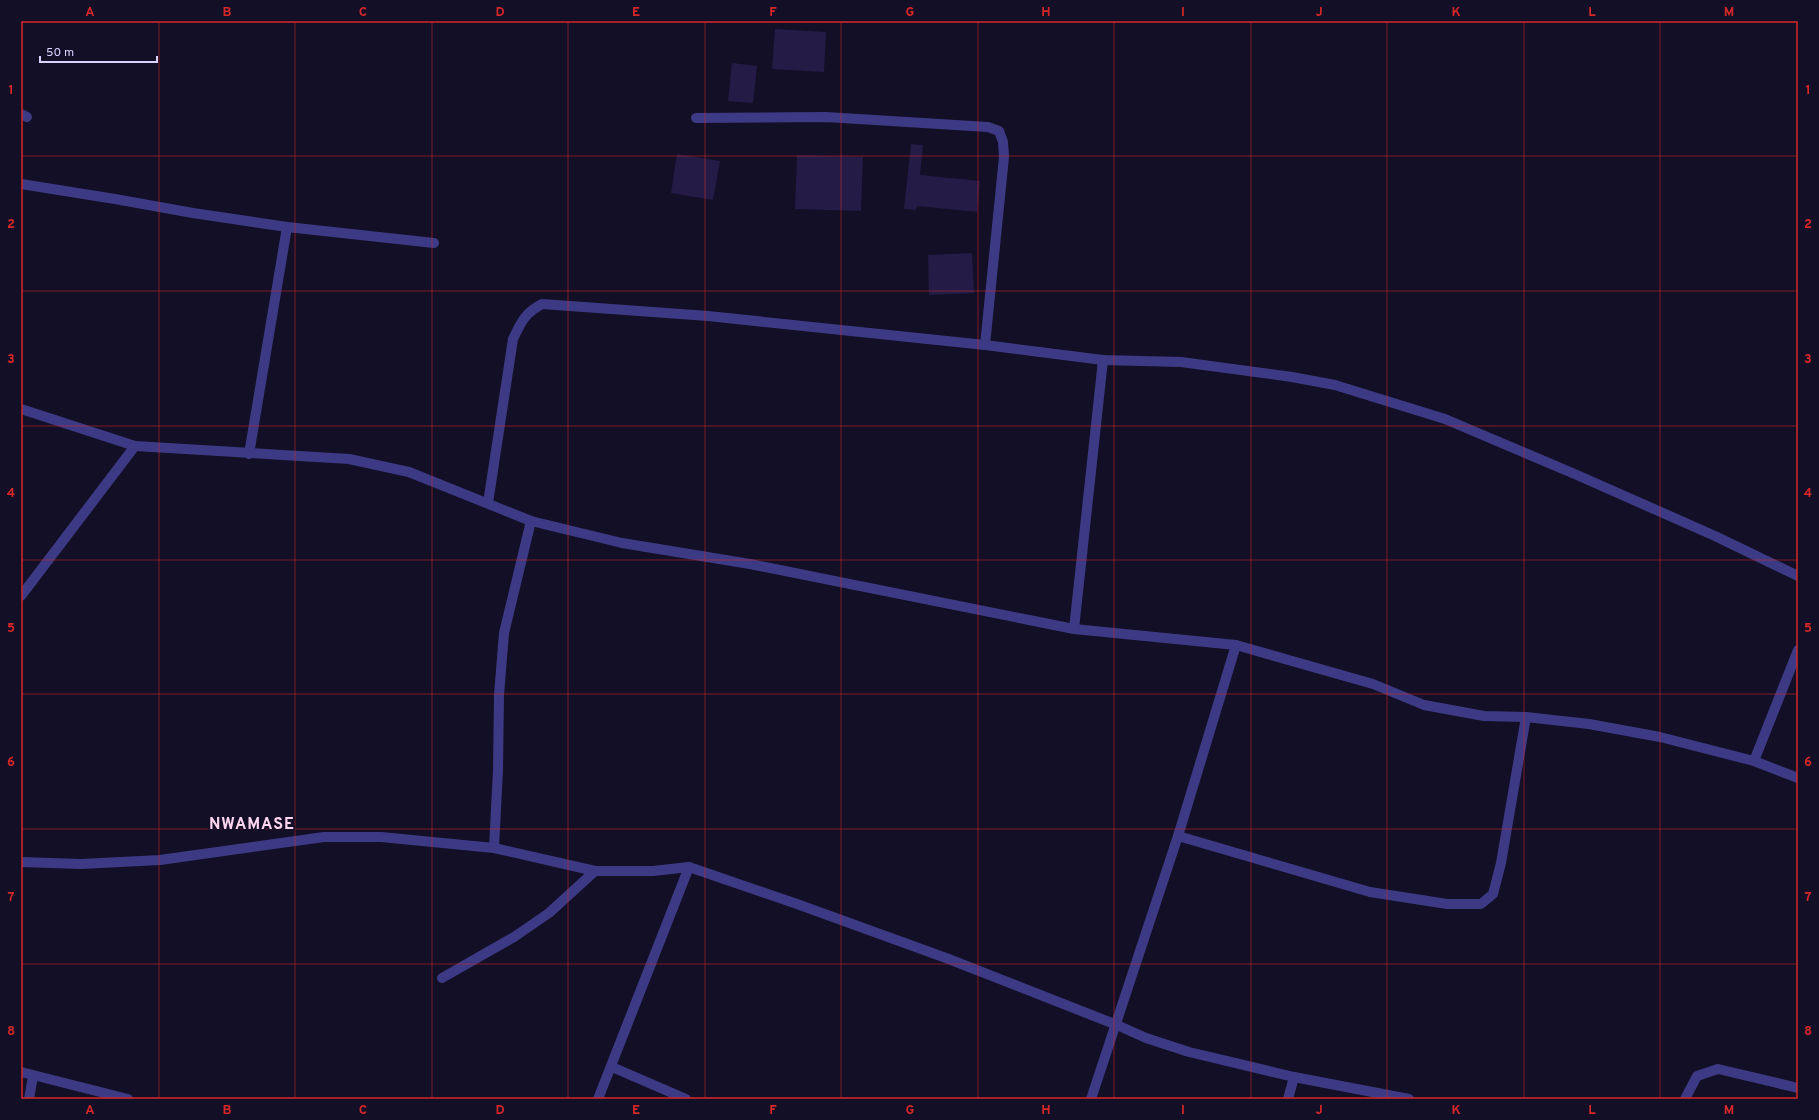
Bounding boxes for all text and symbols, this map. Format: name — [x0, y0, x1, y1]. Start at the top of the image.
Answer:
text: A — [85, 5, 95, 21]
text: B — [223, 5, 232, 21]
text: C — [359, 5, 367, 21]
text: D — [495, 5, 505, 21]
text: E — [632, 5, 640, 21]
text: F — [769, 5, 777, 21]
text: G — [906, 5, 915, 21]
text: H — [1041, 5, 1051, 21]
text: I — [1181, 5, 1185, 21]
text: J — [1315, 5, 1323, 21]
text: K — [1451, 5, 1461, 21]
text: L — [1588, 5, 1596, 21]
text: M — [1724, 5, 1734, 21]
scale bar — [40, 38, 157, 64]
text: 50 m — [46, 45, 74, 61]
text: 1 — [8, 83, 14, 99]
text: 1 — [1805, 83, 1811, 99]
text: 2 — [7, 217, 15, 233]
text: 2 — [1804, 217, 1812, 233]
text: 3 — [7, 352, 15, 368]
text: 3 — [1804, 352, 1812, 368]
text: 4 — [7, 486, 15, 502]
text: 4 — [1804, 486, 1812, 502]
text: 5 — [7, 621, 15, 637]
text: 5 — [1804, 621, 1812, 637]
text: 6 — [7, 755, 15, 771]
text: 6 — [1804, 755, 1812, 771]
district label: NWAMASE — [209, 815, 295, 835]
text: 7 — [8, 890, 15, 906]
text: 7 — [1805, 890, 1812, 906]
text: 8 — [7, 1024, 15, 1040]
text: 8 — [1804, 1024, 1812, 1040]
text: A — [85, 1103, 95, 1119]
text: B — [223, 1103, 232, 1119]
text: C — [359, 1103, 367, 1119]
text: D — [495, 1103, 505, 1119]
text: E — [632, 1103, 640, 1119]
text: F — [769, 1103, 777, 1119]
text: G — [906, 1103, 915, 1119]
text: H — [1041, 1103, 1051, 1119]
text: I — [1181, 1103, 1185, 1119]
text: J — [1315, 1103, 1323, 1119]
text: K — [1451, 1103, 1461, 1119]
text: L — [1588, 1103, 1596, 1119]
text: M — [1724, 1103, 1734, 1119]

